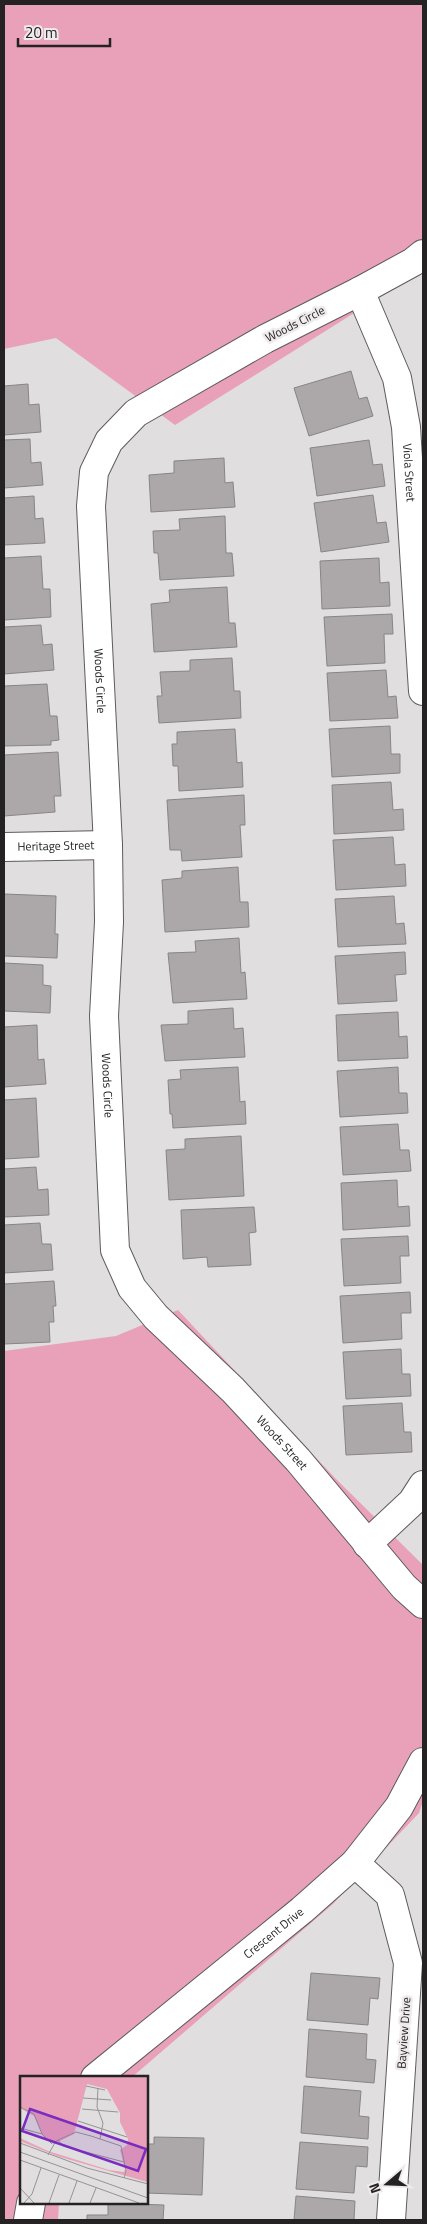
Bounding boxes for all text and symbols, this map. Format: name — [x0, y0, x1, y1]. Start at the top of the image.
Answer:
scale bar — [18, 15, 110, 47]
text: 20 m — [25, 21, 58, 44]
street label: Woods Circle — [262, 300, 328, 347]
street label: Viola Street — [398, 443, 421, 503]
street label: Woods Circle — [89, 648, 111, 714]
street label: Heritage Street — [17, 835, 95, 856]
street label: Woods Circle — [97, 1053, 119, 1118]
street label: Woods Street — [252, 1411, 313, 1475]
street label: Crescent Drive — [239, 1902, 308, 1963]
street label: Bayview Drive — [392, 1997, 415, 2069]
inset map — [20, 2076, 148, 2204]
north arrow — [362, 2159, 412, 2209]
text: N — [363, 2180, 386, 2196]

